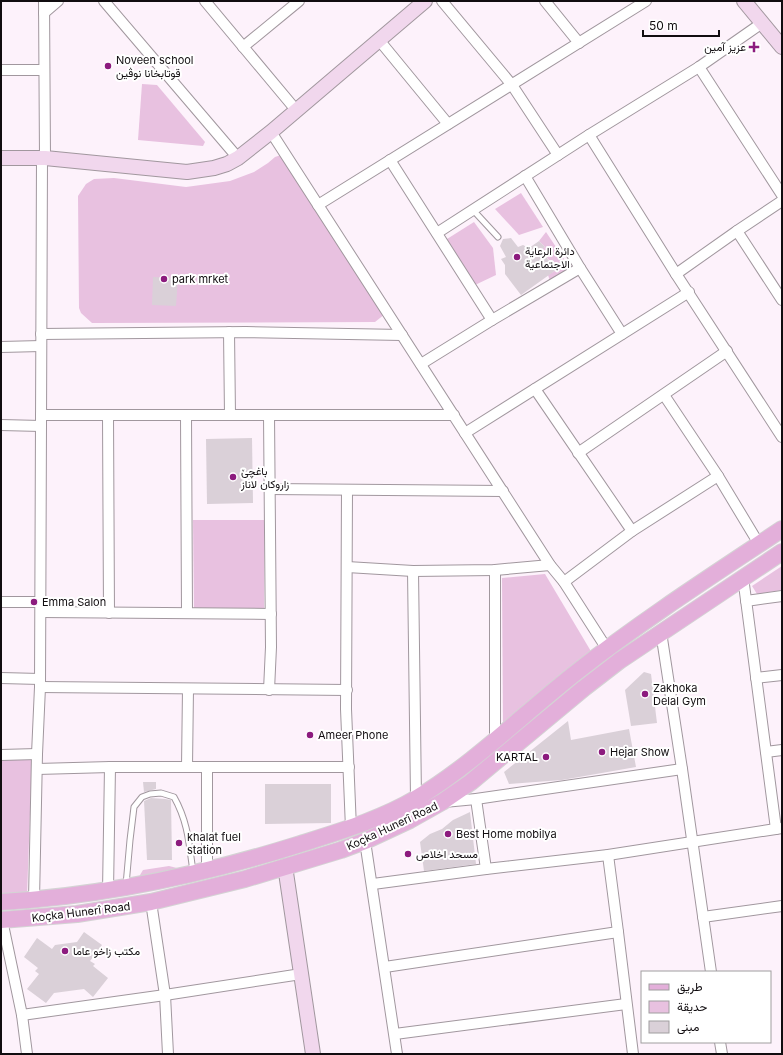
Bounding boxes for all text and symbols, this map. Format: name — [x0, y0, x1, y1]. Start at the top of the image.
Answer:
scale bar — [643, 12, 719, 38]
text: 50 m — [649, 18, 678, 33]
place label: عزيز آمين — [704, 40, 746, 54]
marker: عزيز آمين — [749, 42, 759, 52]
place label: Noveen school قوتابخانا نوڤين — [116, 53, 194, 80]
marker: Noveen school قوتابخانا نوڤين — [103, 61, 113, 71]
place label: دائرة الرعاية الاجتماعية — [525, 244, 575, 271]
marker: دائرة الرعاية الاجتماعية — [512, 252, 522, 262]
place label: park mrket — [172, 272, 229, 286]
marker: park mrket — [159, 274, 169, 284]
place label: باغچێ زاروكان لاناز — [240, 464, 290, 491]
marker: باغچێ زاروكان لاناز — [228, 472, 238, 482]
place label: Emma Salon — [42, 595, 106, 609]
marker: Emma Salon — [29, 597, 39, 607]
place label: Zakhoka Delal Gym — [653, 681, 706, 708]
marker: Zakhoka Delal Gym — [640, 689, 650, 699]
place label: Ameer Phone — [318, 728, 388, 742]
marker: Ameer Phone — [305, 730, 315, 740]
place label: Hejar Show — [610, 745, 670, 759]
marker: Hejar Show — [597, 747, 607, 757]
place label: KARTAL — [496, 750, 538, 764]
marker: KARTAL — [541, 752, 551, 762]
street label: Koçka Hunerî Road — [344, 799, 440, 853]
place label: Best Home mobilya — [456, 827, 557, 841]
marker: Best Home mobilya — [443, 829, 453, 839]
place label: khalat fuel station — [187, 830, 241, 857]
marker: khalat fuel station — [174, 838, 184, 848]
place label: مسحد اخلاص — [416, 847, 478, 861]
marker: مسحد اخلاص — [403, 849, 413, 859]
street label: Koçka Hunerî Road — [31, 899, 131, 925]
place label: مكتب زاخو عاما — [73, 944, 140, 958]
marker: مكتب زاخو عاما — [60, 946, 70, 956]
legend — [641, 971, 771, 1043]
text: طريق — [677, 979, 703, 995]
text: حديقة — [677, 999, 707, 1014]
text: مبنى — [677, 1019, 699, 1035]

